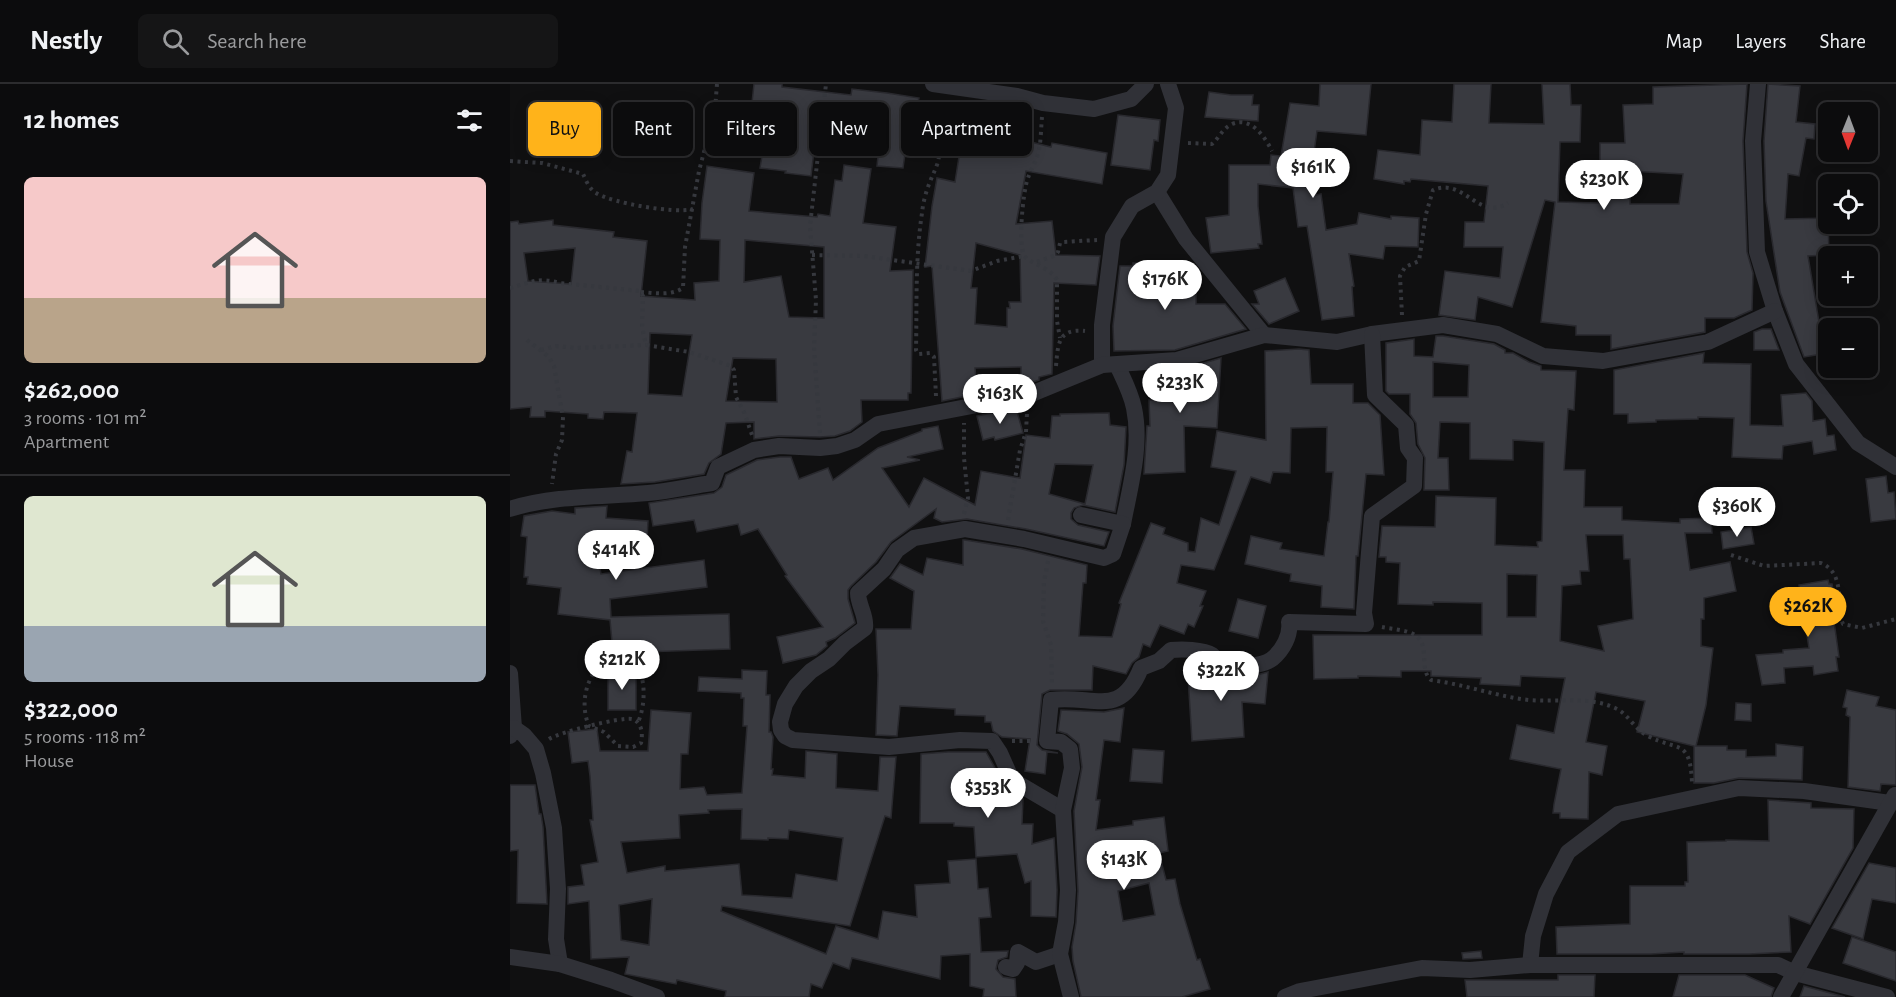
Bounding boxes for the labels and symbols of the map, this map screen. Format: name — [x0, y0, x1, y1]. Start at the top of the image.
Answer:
north arrow — [1818, 102, 1878, 162]
pin: $161K — [1271, 148, 1355, 199]
pin: $230K — [1562, 160, 1646, 211]
pin: $176K — [1123, 260, 1207, 311]
pin: $233K — [1138, 363, 1222, 414]
pin: $163K — [958, 374, 1042, 425]
pin: $360K — [1695, 487, 1779, 538]
pin: $414K — [574, 530, 658, 581]
pin: $262K — [1766, 587, 1850, 638]
pin: $212K — [580, 640, 664, 691]
pin: $322K — [1179, 651, 1263, 702]
pin: $353K — [946, 768, 1030, 819]
pin: $143K — [1082, 840, 1166, 891]

